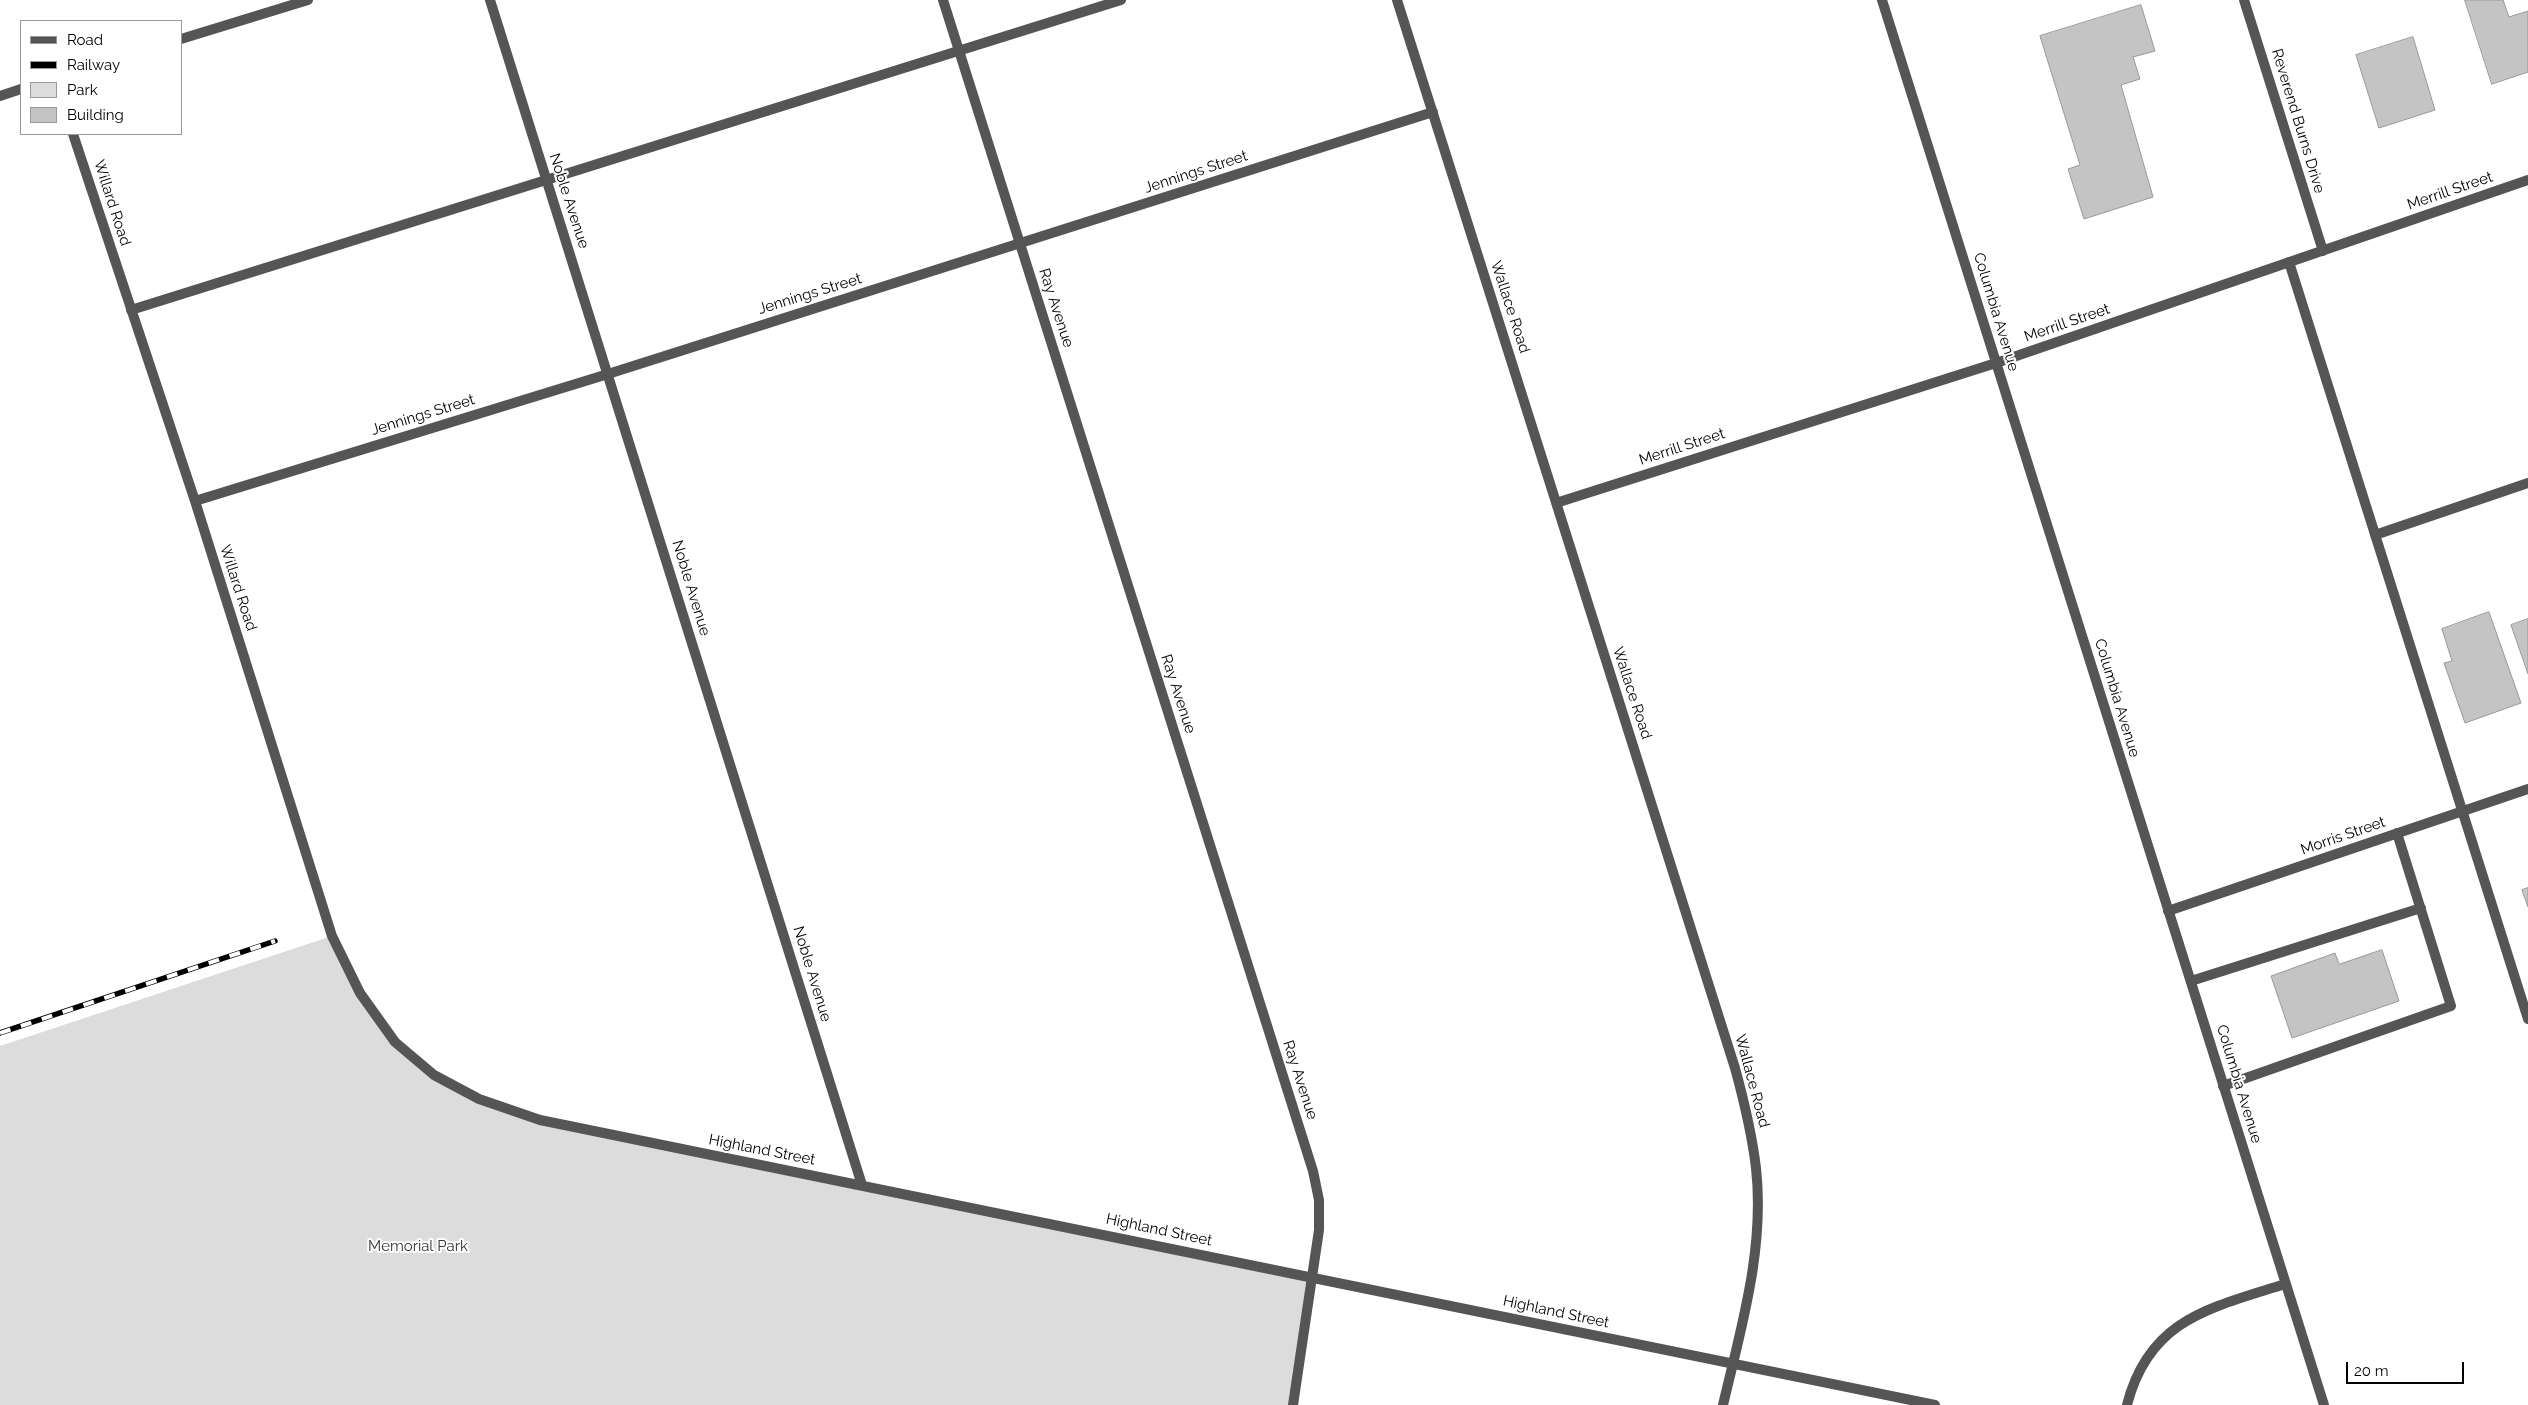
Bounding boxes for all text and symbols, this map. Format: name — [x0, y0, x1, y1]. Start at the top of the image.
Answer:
legend — [20, 20, 182, 135]
text: Road — [67, 31, 103, 49]
street label: Reverend Burns Drive — [2267, 47, 2329, 195]
text: Railway — [67, 56, 120, 74]
text: Park — [67, 81, 98, 99]
text: Building — [67, 106, 124, 124]
street label: Jennings Street — [1142, 147, 1250, 197]
street label: Noble Avenue — [545, 151, 593, 251]
street label: Willard Road — [90, 158, 134, 248]
street label: Merrill Street — [2405, 168, 2495, 214]
street label: Columbia Avenue — [1969, 250, 2023, 374]
street label: Wallace Road — [1487, 258, 1533, 356]
street label: Ray Avenue — [1035, 266, 1077, 350]
street label: Jennings Street — [756, 270, 864, 318]
street label: Merrill Street — [2022, 300, 2112, 346]
street label: Jennings Street — [369, 391, 477, 439]
street label: Merrill Street — [1637, 425, 1727, 469]
street label: Noble Avenue — [668, 538, 714, 638]
street label: Willard Road — [216, 543, 260, 633]
street label: Columbia Avenue — [2090, 636, 2144, 760]
street label: Wallace Road — [1609, 644, 1655, 742]
street label: Ray Avenue — [1157, 652, 1199, 736]
street label: Morris Street — [2298, 813, 2388, 859]
street label: Noble Avenue — [789, 924, 835, 1024]
street label: Columbia Avenue — [2212, 1022, 2266, 1146]
street label: Wallace Road — [1731, 1032, 1773, 1130]
street label: Ray Avenue — [1279, 1038, 1321, 1122]
street label: Highland Street — [707, 1131, 817, 1169]
street label: Highland Street — [1104, 1210, 1214, 1250]
park label: Memorial Park — [368, 1237, 468, 1255]
street label: Highland Street — [1501, 1292, 1611, 1332]
scale bar — [2348, 1352, 2466, 1384]
text: 20 m — [2354, 1362, 2389, 1380]

